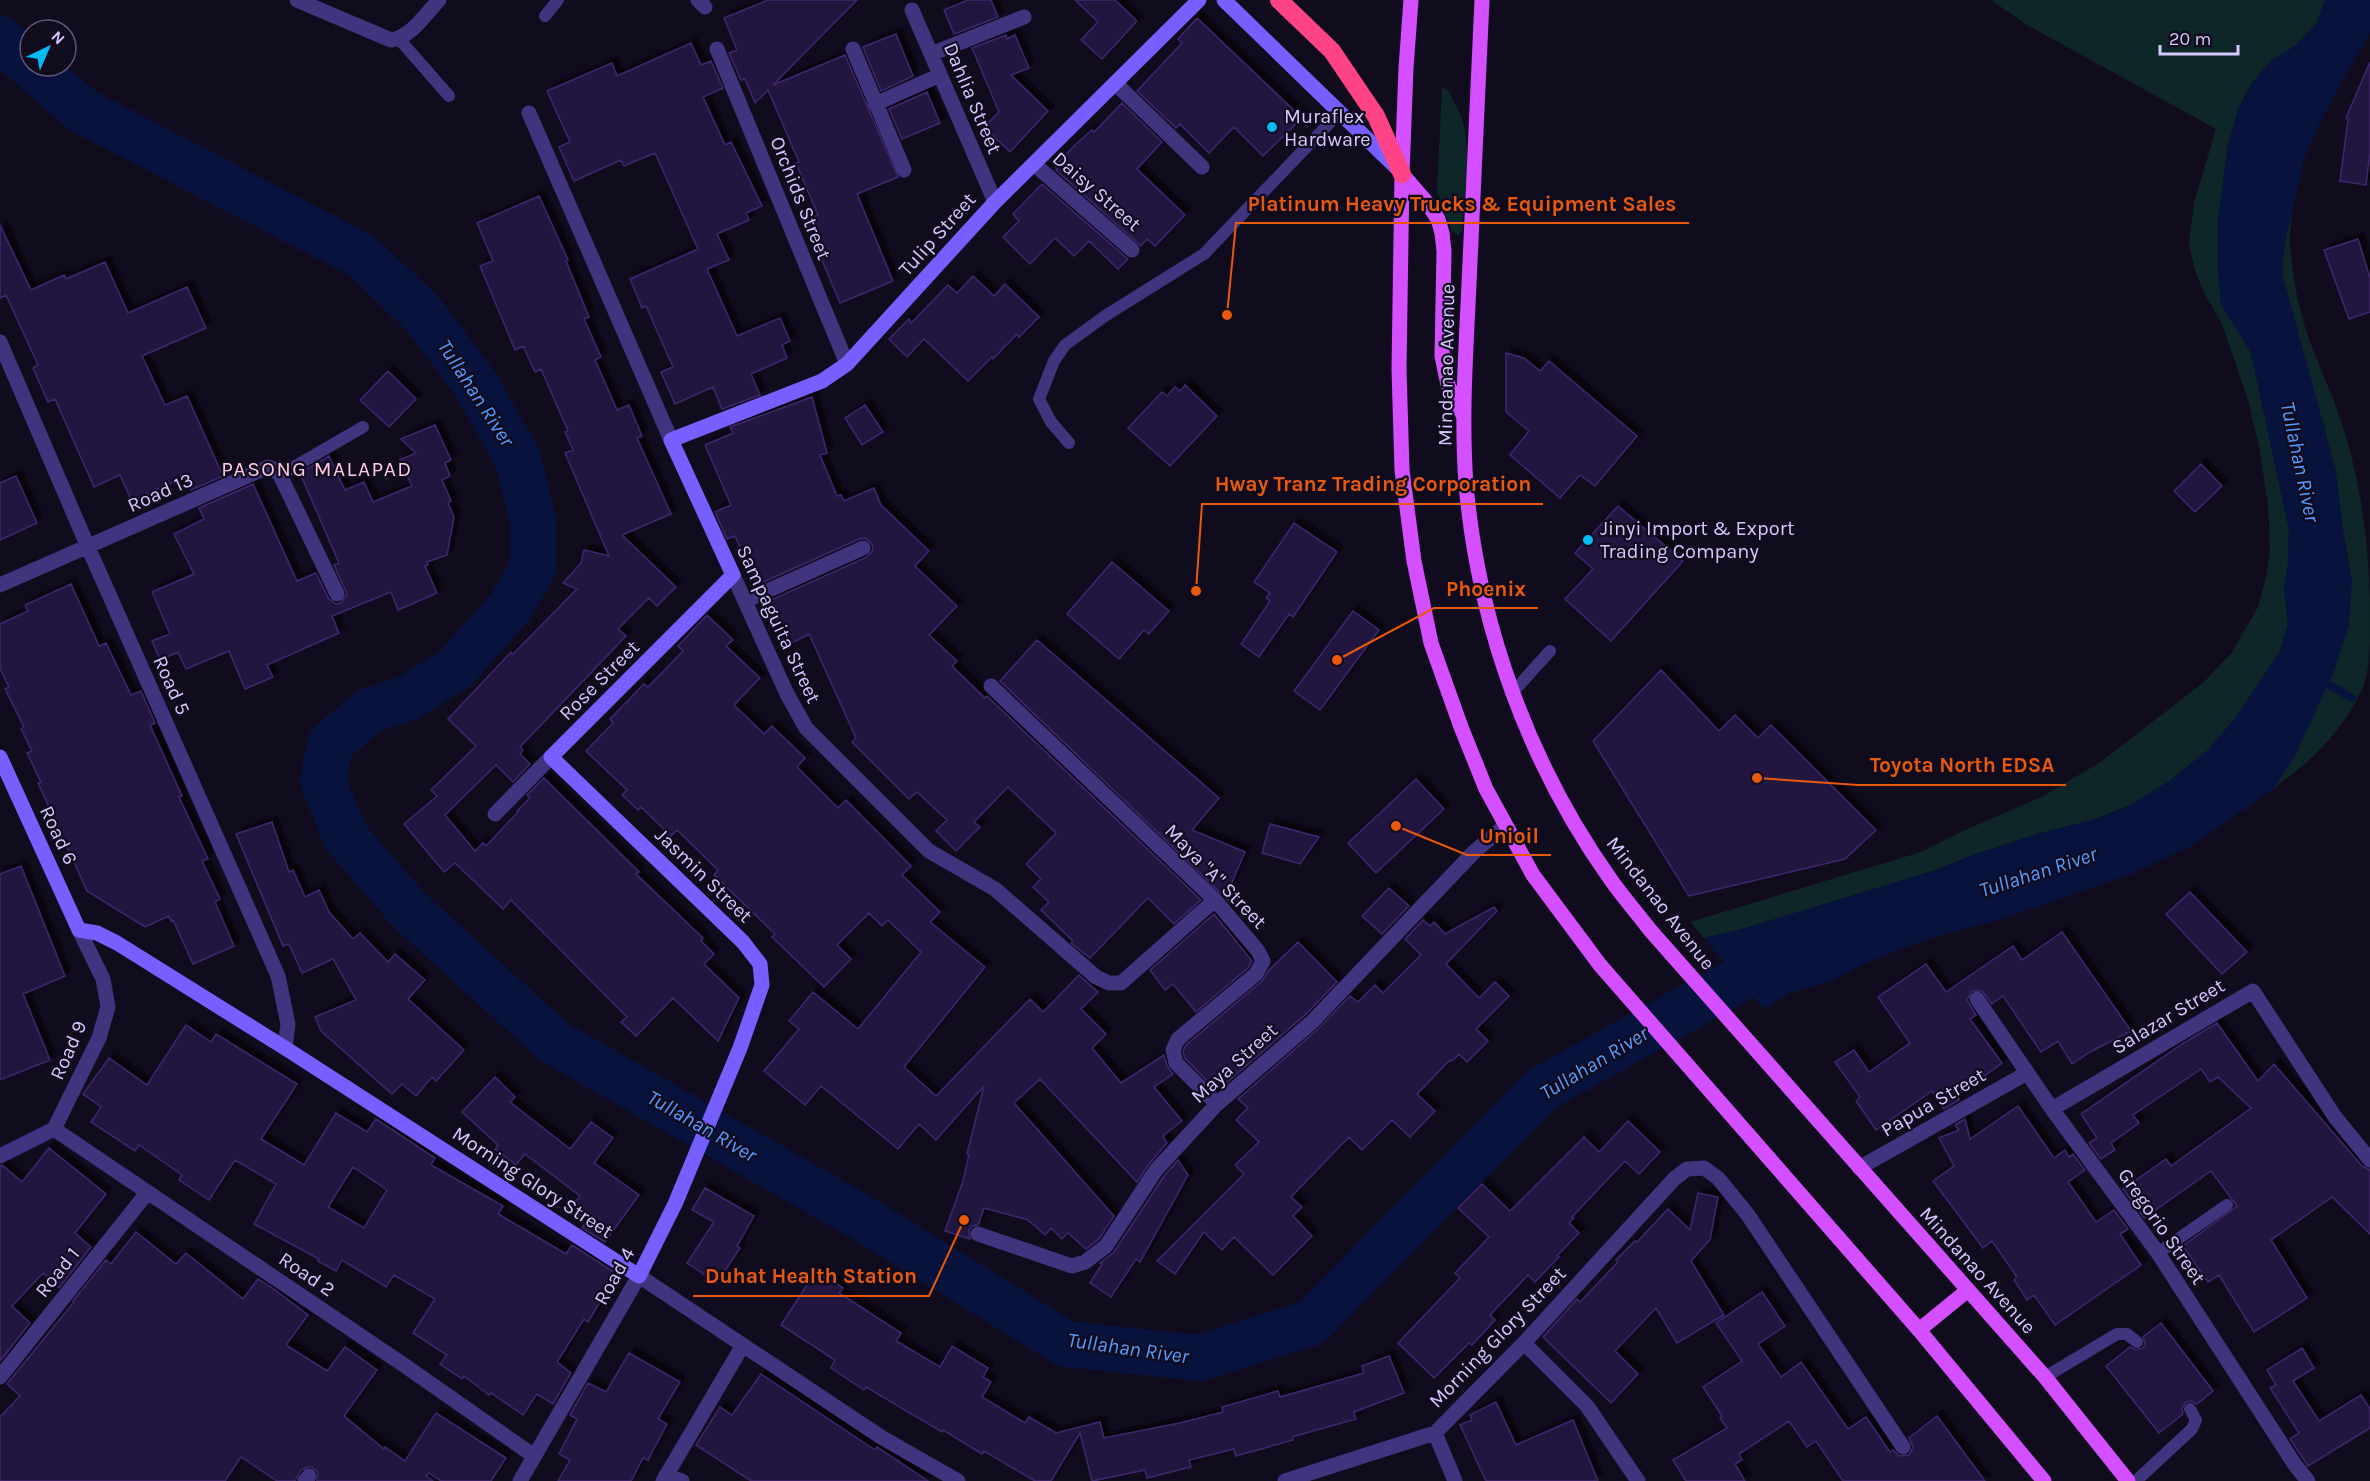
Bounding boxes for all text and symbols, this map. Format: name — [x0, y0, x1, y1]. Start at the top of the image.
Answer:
north arrow — [18, 18, 78, 78]
scale bar — [2160, 18, 2238, 56]
text: N — [47, 27, 69, 48]
text: 20 m — [2169, 28, 2211, 50]
street label: Dahlia Street — [939, 39, 1006, 158]
place label: Muraflex Hardware — [1284, 105, 1370, 151]
marker: Muraflex Hardware — [1265, 120, 1279, 134]
street label: Orchids Street — [765, 133, 836, 263]
street label: Daisy Street — [1048, 147, 1146, 236]
callout: Platinum Heavy Trucks & Equipment Sales — [1236, 184, 1689, 223]
street label: Tulip Street — [894, 188, 981, 281]
text: Platinum Heavy Trucks & Equipment Sales — [1248, 192, 1676, 217]
street label: Mindanao Avenue — [1434, 284, 1459, 446]
water label: Tullahan River — [433, 335, 520, 452]
water label: Tullahan River — [2276, 400, 2325, 525]
district label: PASONG MALAPAD — [221, 457, 413, 481]
callout: Hway Tranz Trading Corporation — [1202, 465, 1543, 504]
street label: Road 13 — [124, 468, 196, 517]
text: Hway Tranz Trading Corporation — [1215, 472, 1531, 496]
place label: Jinyi Import & Export Trading Company — [1600, 517, 1795, 563]
marker: Jinyi Import & Export Trading Company — [1581, 533, 1595, 547]
street label: Sampaguita Street — [732, 541, 826, 707]
callout: Phoenix — [1434, 569, 1538, 608]
text: Phoenix — [1446, 577, 1526, 601]
street label: Rose Street — [555, 635, 644, 725]
street label: Road 5 — [148, 652, 195, 718]
callout: Toyota North EDSA — [1858, 746, 2066, 785]
text: Toyota North EDSA — [1870, 753, 2054, 777]
street label: Road 6 — [35, 802, 82, 868]
callout: Unioil — [1467, 816, 1551, 855]
street label: Maya "A" Street — [1160, 819, 1272, 934]
street label: Jasmin Street — [650, 823, 757, 928]
text: Unioil — [1479, 824, 1539, 848]
street label: Mindanao Avenue — [1602, 832, 1720, 974]
water label: Tullahan River — [1976, 841, 2101, 902]
street label: Salazar Street — [2108, 974, 2229, 1059]
street label: Road 9 — [45, 1017, 92, 1083]
street label: Maya Street — [1187, 1018, 1282, 1108]
water label: Tullahan River — [1535, 1021, 1653, 1105]
street label: Papua Street — [1877, 1063, 1990, 1142]
water label: Tullahan River — [643, 1085, 762, 1167]
street label: Morning Glory Street — [448, 1122, 618, 1243]
street label: Gregorio Street — [2113, 1164, 2210, 1289]
street label: Mindanao Avenue — [1915, 1202, 2041, 1338]
street label: Road 1 — [30, 1243, 84, 1302]
street label: Road 4 — [589, 1244, 640, 1309]
street label: Road 2 — [274, 1247, 339, 1301]
callout: Duhat Health Station — [693, 1257, 929, 1296]
street label: Morning Glory Street — [1424, 1262, 1571, 1413]
text: Duhat Health Station — [705, 1264, 917, 1288]
water label: Tullahan River — [1066, 1328, 1191, 1369]

